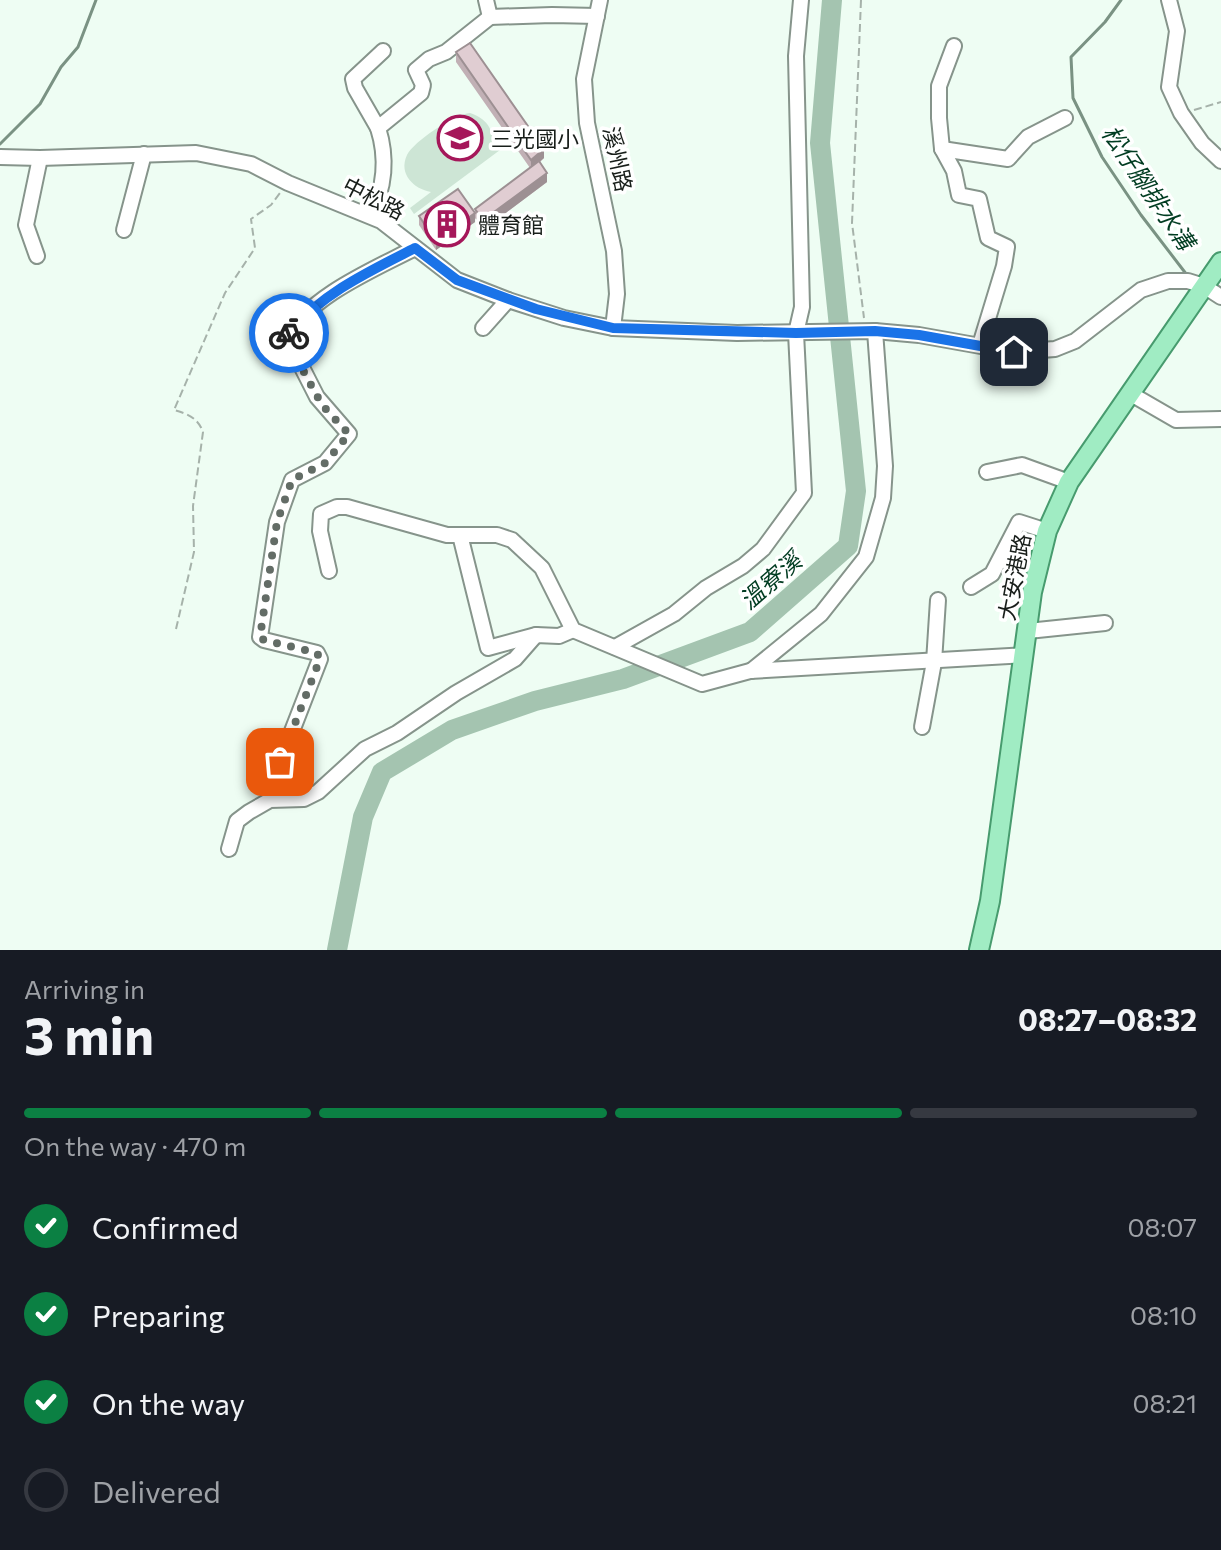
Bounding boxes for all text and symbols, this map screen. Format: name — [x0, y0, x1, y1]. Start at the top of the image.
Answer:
school or university icon: 三光國小 — [436, 114, 484, 162]
water label: 松仔腳排水溝 — [1097, 119, 1203, 257]
street label: 溪州路 — [598, 124, 638, 194]
place label: 三光國小 — [491, 125, 579, 152]
street label: 中松路 — [338, 171, 410, 225]
building icon: 體育館 — [423, 200, 471, 248]
place label: 體育館 — [478, 211, 544, 238]
courier — [249, 293, 329, 373]
icon: bike — [267, 311, 311, 355]
pin — [980, 318, 1048, 386]
icon: home — [992, 330, 1036, 374]
street label: 大安港路 — [992, 531, 1036, 623]
water label: 溫寮溪 — [733, 543, 809, 615]
pin — [246, 728, 314, 796]
icon: bag — [258, 740, 302, 784]
text: Arriving in — [24, 973, 145, 1004]
text: 08:27–08:32 — [1018, 1000, 1197, 1037]
text: 3 min — [24, 1002, 154, 1066]
text: On the way · 470 m — [24, 1130, 246, 1161]
icon: check — [24, 1204, 68, 1248]
text: Confirmed — [92, 1208, 239, 1245]
text: 08:07 — [1128, 1211, 1197, 1242]
icon: check — [24, 1292, 68, 1336]
text: Preparing — [92, 1296, 225, 1333]
text: 08:10 — [1130, 1299, 1197, 1330]
icon: check — [24, 1380, 68, 1424]
text: On the way — [92, 1384, 245, 1421]
text: 08:21 — [1133, 1387, 1197, 1418]
text: Delivered — [92, 1472, 221, 1509]

